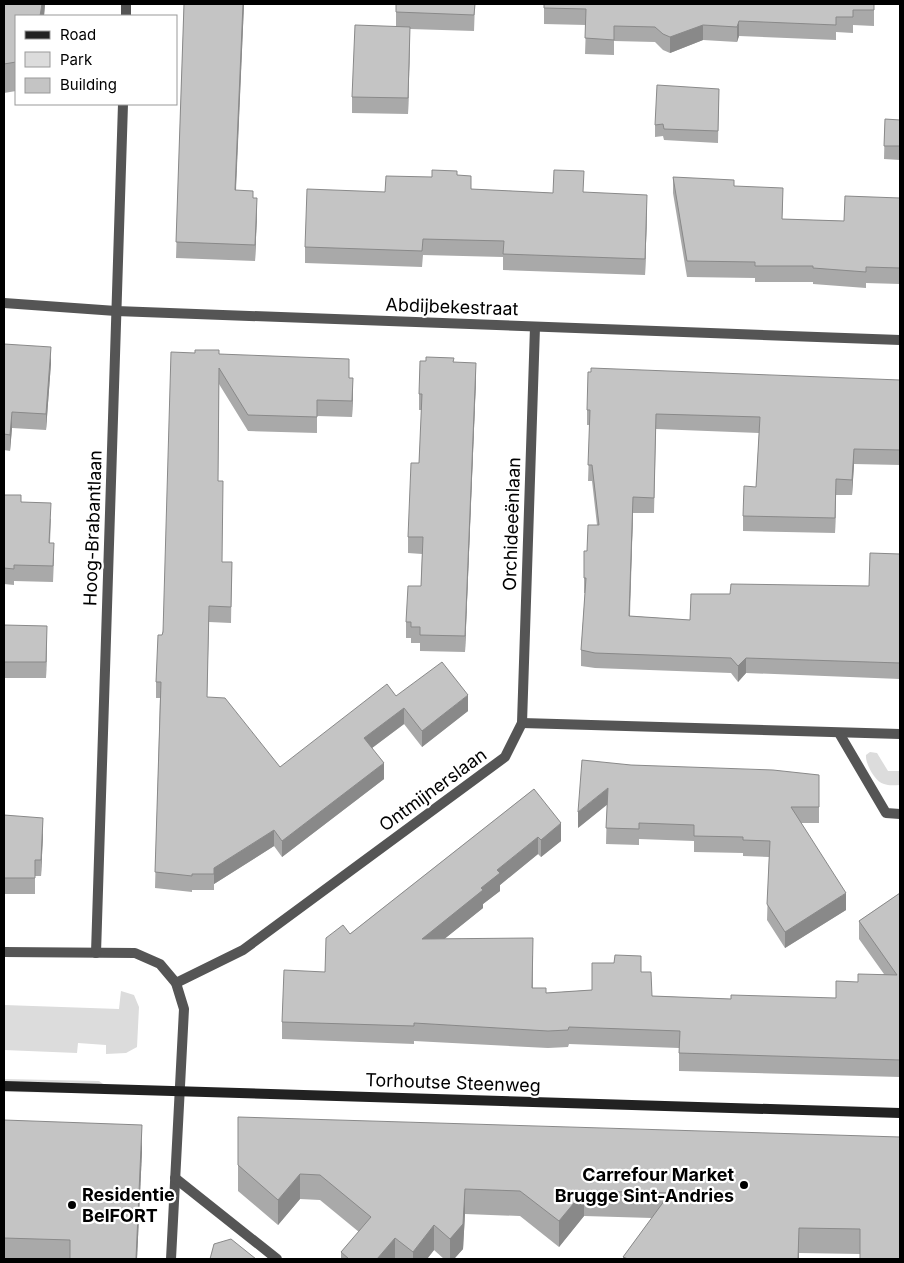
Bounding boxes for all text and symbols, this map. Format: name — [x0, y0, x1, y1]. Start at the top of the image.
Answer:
legend — [15, 15, 178, 105]
text: Road — [60, 25, 96, 44]
text: Park — [60, 50, 93, 69]
text: Building — [60, 75, 117, 94]
street label: Abdijbekestraat — [385, 294, 519, 319]
street label: Hoog-Brabantlaan — [79, 450, 106, 606]
street label: Orchideeënlaan — [499, 457, 524, 591]
street label: Ontmijnerslaan — [375, 744, 490, 836]
street label: Torhoutse Steenweg — [365, 1069, 541, 1096]
place label: Carrefour Market Brugge Sint-Andries — [555, 1164, 734, 1206]
marker: Carrefour Market Brugge Sint-Andries — [738, 1179, 750, 1191]
place label: Residentie BelFORT — [82, 1184, 175, 1226]
marker: Residentie BelFORT — [66, 1199, 78, 1211]

